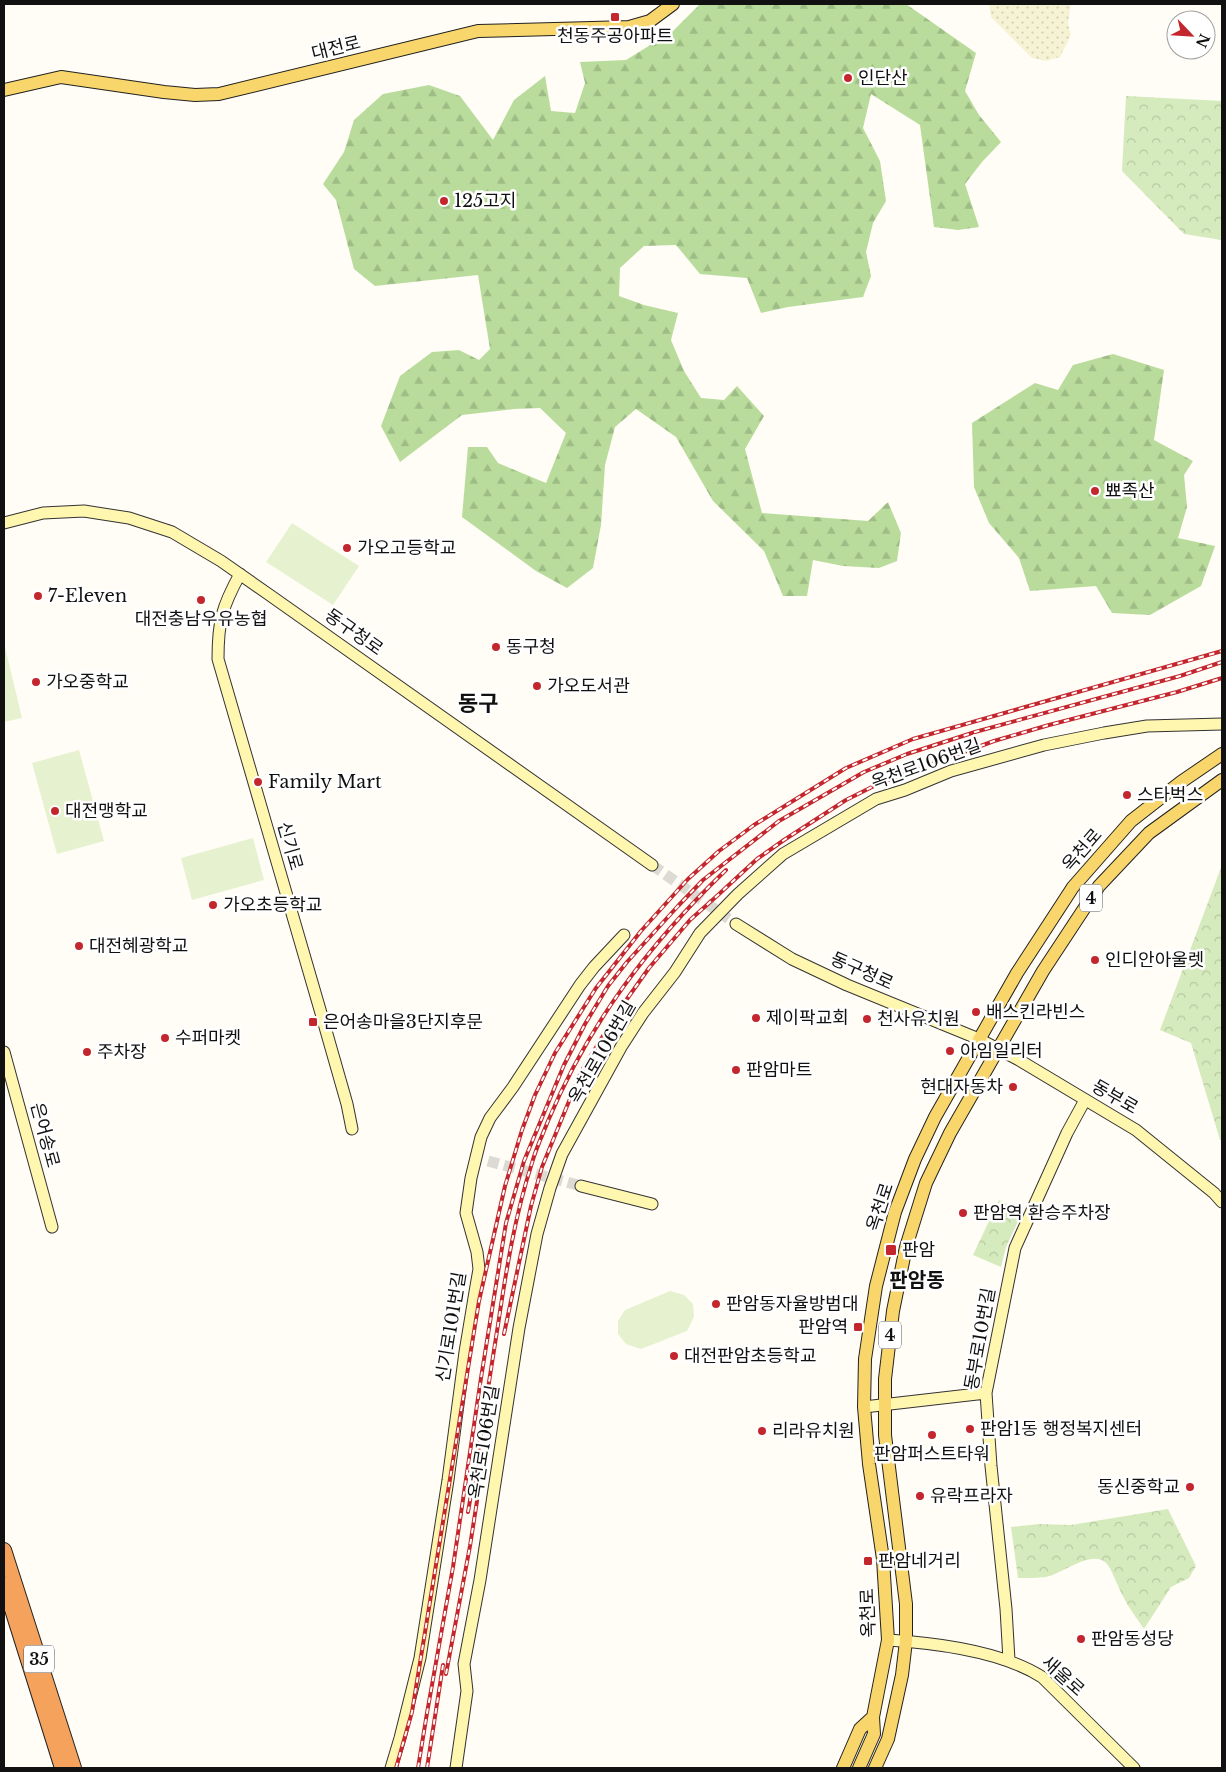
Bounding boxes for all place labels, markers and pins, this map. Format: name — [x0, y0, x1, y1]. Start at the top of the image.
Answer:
marker: 천동주공아파트 — [609, 11, 621, 23]
place label: 천동주공아파트 — [557, 25, 673, 47]
place label: 인단산 — [858, 67, 908, 89]
marker: 인단산 — [842, 72, 854, 84]
place label: 125고지 — [454, 190, 516, 212]
marker: 125고지 — [438, 195, 450, 207]
place label: 뾰족산 — [1105, 480, 1155, 502]
marker: 뾰족산 — [1089, 485, 1101, 497]
place label: 가오고등학교 — [357, 537, 456, 559]
marker: 가오고등학교 — [341, 542, 353, 554]
place label: 7-Eleven — [48, 585, 127, 607]
marker: 7-Eleven — [32, 590, 44, 602]
marker: 대전충남우유농협 — [195, 594, 207, 606]
place label: 대전충남우유농협 — [135, 608, 267, 630]
place label: 동구청 — [506, 636, 556, 658]
marker: 동구청 — [490, 641, 502, 653]
place label: 가오중학교 — [46, 671, 129, 693]
place label: 가오도서관 — [547, 675, 630, 697]
marker: 가오중학교 — [30, 676, 42, 688]
marker: 가오도서관 — [531, 680, 543, 692]
place label: Family Mart — [268, 771, 382, 793]
marker: Family Mart — [252, 776, 264, 788]
place label: 스타벅스 — [1137, 784, 1203, 806]
marker: 스타벅스 — [1121, 789, 1133, 801]
place label: 대전맹학교 — [65, 800, 148, 822]
marker: 대전맹학교 — [49, 805, 61, 817]
place label: 가오초등학교 — [223, 894, 322, 916]
marker: 가오초등학교 — [207, 899, 219, 911]
place label: 대전혜광학교 — [89, 935, 188, 957]
marker: 대전혜광학교 — [73, 940, 85, 952]
place label: 인디안아울렛 — [1105, 949, 1204, 971]
marker: 인디안아울렛 — [1089, 954, 1101, 966]
place label: 배스킨라빈스 — [986, 1001, 1085, 1023]
marker: 배스킨라빈스 — [970, 1006, 982, 1018]
place label: 제이팍교회 — [766, 1007, 849, 1029]
place label: 천사유치원 — [877, 1008, 960, 1030]
place label: 은어송마을3단지후문 — [323, 1011, 483, 1033]
marker: 제이팍교회 — [750, 1012, 762, 1024]
marker: 천사유치원 — [861, 1013, 873, 1025]
marker: 은어송마을3단지후문 — [307, 1016, 319, 1028]
place label: 수퍼마켓 — [175, 1027, 241, 1049]
marker: 수퍼마켓 — [159, 1032, 171, 1044]
place label: 아임일리터 — [960, 1040, 1043, 1062]
place label: 주차장 — [97, 1041, 147, 1063]
marker: 아임일리터 — [944, 1045, 956, 1057]
marker: 주차장 — [81, 1046, 93, 1058]
place label: 판암마트 — [746, 1059, 812, 1081]
marker: 판암마트 — [730, 1064, 742, 1076]
place label: 현대자동차 — [920, 1076, 1003, 1098]
marker: 현대자동차 — [1007, 1081, 1019, 1093]
place label: 판암역 환승주차장 — [973, 1202, 1111, 1224]
marker: 판암역 환승주차장 — [957, 1207, 969, 1219]
place label: 판암 — [902, 1239, 935, 1261]
marker: 판암 — [884, 1243, 898, 1257]
place label: 판암동자율방범대 — [726, 1293, 858, 1315]
marker: 판암동자율방범대 — [710, 1298, 722, 1310]
place label: 판암역 — [798, 1316, 848, 1338]
marker: 판암역 — [852, 1321, 864, 1333]
place label: 대전판암초등학교 — [684, 1345, 816, 1367]
marker: 대전판암초등학교 — [668, 1350, 680, 1362]
place label: 판암1동 행정복지센터 — [980, 1418, 1142, 1440]
place label: 리라유치원 — [772, 1420, 855, 1442]
marker: 판암1동 행정복지센터 — [964, 1423, 976, 1435]
marker: 리라유치원 — [756, 1425, 768, 1437]
marker: 판암퍼스트타워 — [926, 1429, 938, 1441]
place label: 판암퍼스트타워 — [874, 1443, 990, 1465]
place label: 동신중학교 — [1097, 1476, 1180, 1498]
marker: 동신중학교 — [1184, 1481, 1196, 1493]
place label: 유락프라자 — [930, 1485, 1013, 1507]
marker: 유락프라자 — [914, 1490, 926, 1502]
place label: 판암네거리 — [878, 1550, 961, 1572]
marker: 판암네거리 — [862, 1555, 874, 1567]
place label: 판암동성당 — [1091, 1628, 1174, 1650]
marker: 판암동성당 — [1075, 1633, 1087, 1645]

